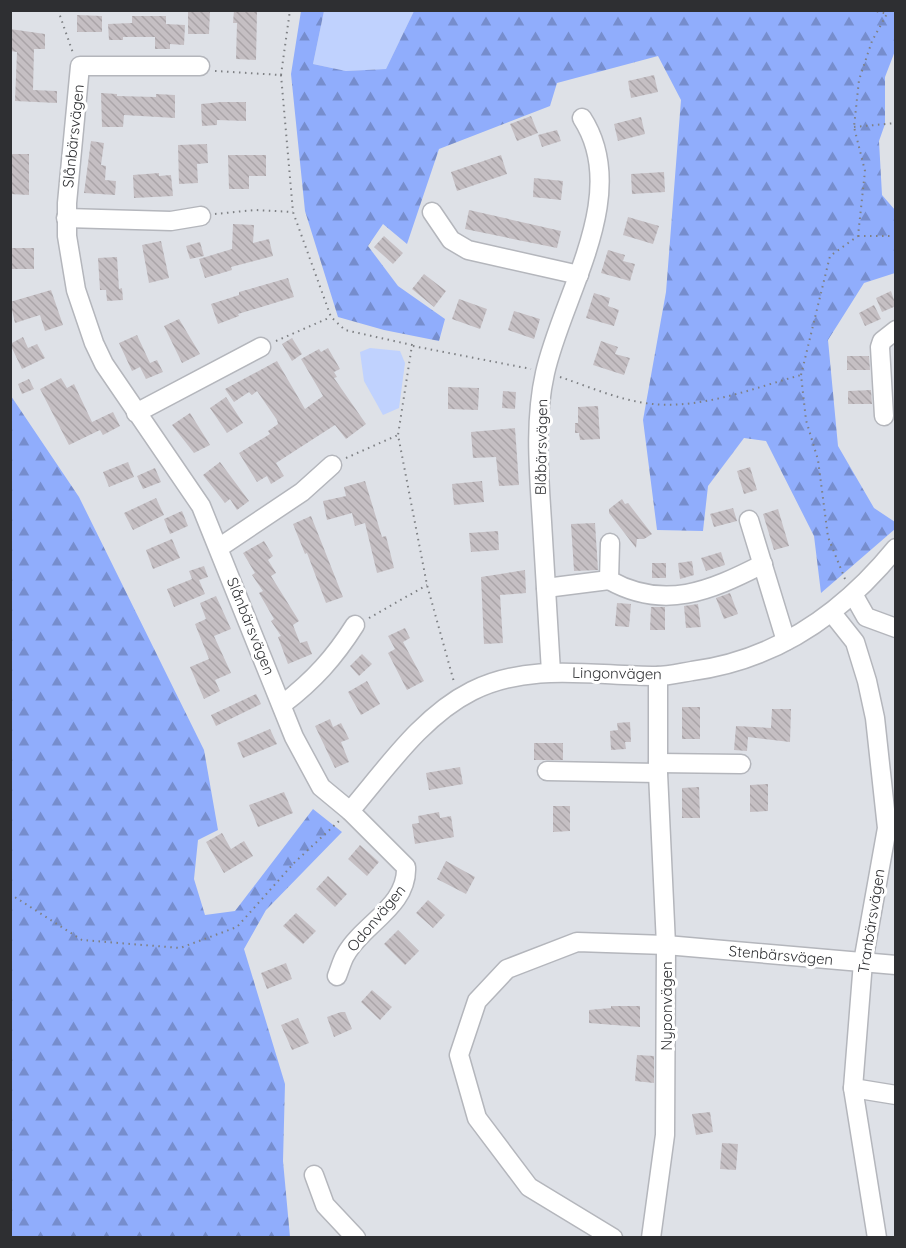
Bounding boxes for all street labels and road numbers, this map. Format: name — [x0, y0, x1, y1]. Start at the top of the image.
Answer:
street label: Slånbärsvägen — [58, 83, 88, 189]
street label: Blåbärsvägen — [531, 399, 551, 495]
street label: Slånbärsvägen — [223, 574, 279, 678]
street label: Lingonvägen — [572, 663, 662, 683]
street label: Tranbärsvägen — [853, 867, 889, 975]
street label: Odonvägen — [343, 881, 409, 955]
street label: Stenbärsvägen — [728, 941, 834, 969]
street label: Nyponvägen — [657, 961, 676, 1051]

